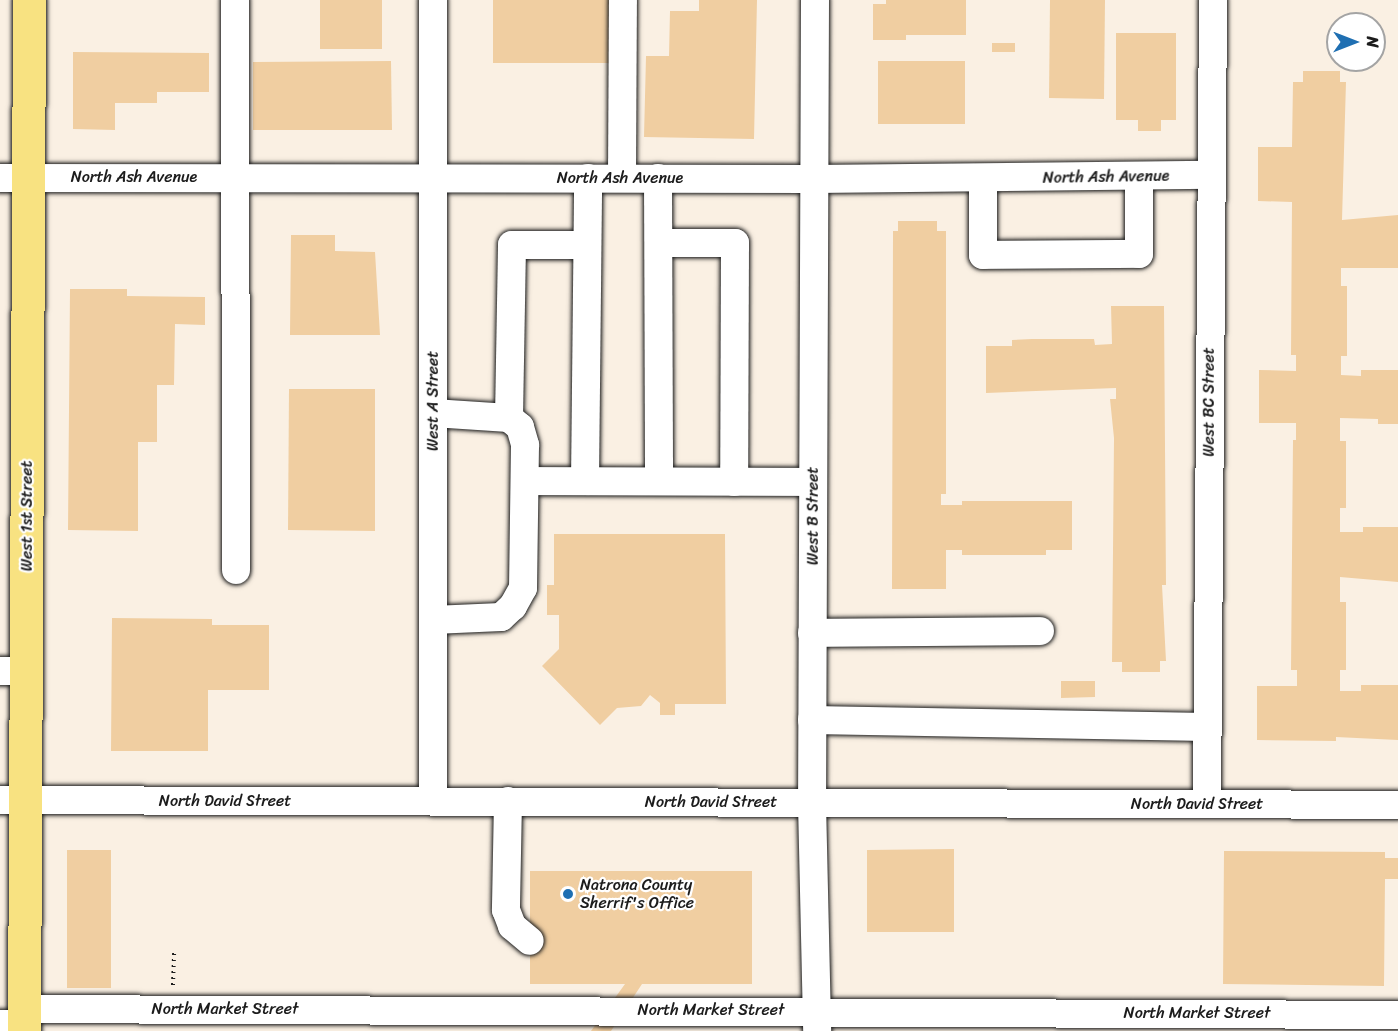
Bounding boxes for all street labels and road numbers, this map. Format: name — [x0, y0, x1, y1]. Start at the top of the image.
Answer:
street label: North Ash Avenue — [1042, 166, 1170, 188]
street label: North Ash Avenue — [71, 167, 197, 187]
street label: North Ash Avenue — [557, 168, 683, 188]
street label: West BC Street — [1199, 347, 1219, 457]
street label: West A Street — [423, 351, 443, 451]
street label: West 1st Street — [17, 461, 37, 571]
street label: West B Street — [803, 466, 823, 566]
street label: North David Street — [158, 791, 292, 811]
street label: North David Street — [644, 792, 778, 812]
street label: North David Street — [1130, 794, 1264, 814]
street label: North Market Street — [152, 999, 298, 1019]
street label: North Market Street — [638, 1000, 784, 1020]
street label: North Market Street — [1124, 1003, 1270, 1023]

